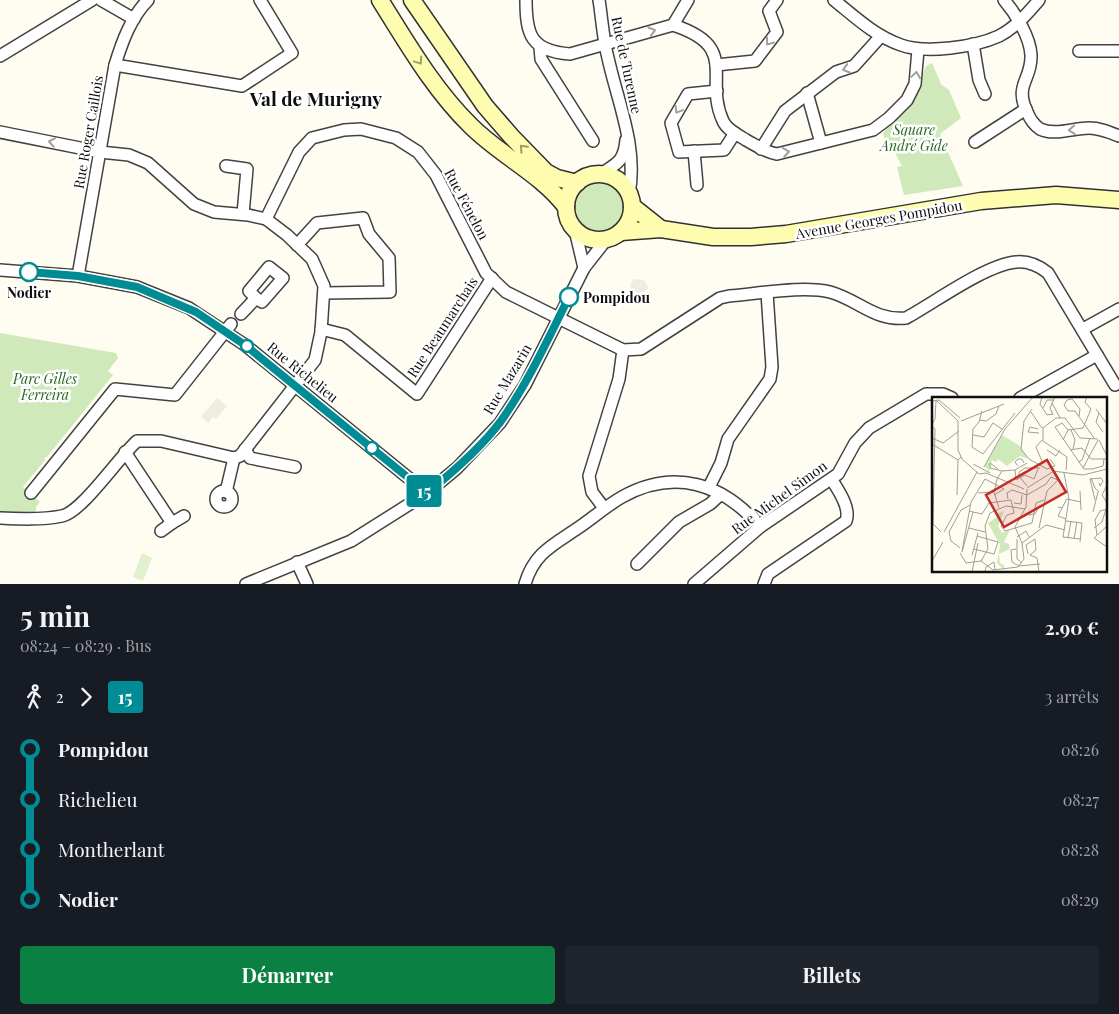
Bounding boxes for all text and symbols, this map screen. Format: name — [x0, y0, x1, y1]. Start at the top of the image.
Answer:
street label: Rue de Turenne — [607, 15, 647, 115]
one-way arrow — [648, 27, 656, 37]
one-way arrow — [767, 36, 775, 45]
one-way arrow — [413, 55, 422, 65]
one-way arrow — [842, 63, 851, 73]
one-way arrow — [910, 71, 921, 79]
street label: Rue Roger Caillois — [69, 74, 107, 190]
district label: Val de Murigny — [249, 85, 382, 111]
one-way arrow — [675, 105, 685, 114]
park label: Square André Gide — [878, 120, 948, 155]
one-way arrow — [1067, 124, 1075, 135]
one-way arrow — [48, 138, 57, 148]
one-way arrow — [520, 145, 529, 154]
one-way arrow — [781, 148, 790, 158]
street label: Rue Fénelon — [440, 165, 494, 243]
street label: Avenue Georges Pompidou — [793, 195, 964, 243]
marker: Nodier — [19, 262, 39, 282]
street label: Rue Beaumarchais — [402, 273, 482, 381]
place label: Nodier — [7, 283, 51, 302]
marker: Pompidou — [559, 287, 579, 307]
place label: Pompidou — [583, 288, 650, 307]
street label: Rue Richelieu — [263, 337, 343, 407]
unlabelled marker — [240, 339, 254, 353]
street label: Rue Mazarin — [478, 340, 536, 418]
park label: Parc Gilles Ferreira — [12, 369, 78, 404]
inset map — [932, 397, 1106, 572]
unlabelled marker — [365, 441, 379, 455]
street label: Rue Michel Simon — [727, 455, 831, 538]
line badge: 15 — [402, 475, 446, 507]
text: 15 — [417, 479, 431, 503]
text: 5 min — [20, 597, 90, 634]
text: 2.90 € — [1045, 614, 1099, 640]
text: 08:24 – 08:29 · Bus — [20, 635, 151, 656]
icon: walk — [20, 683, 48, 711]
icon: forward — [72, 683, 100, 711]
text: 15 — [118, 685, 133, 709]
text: 2 — [56, 686, 64, 707]
text: 3 arrêts — [1045, 686, 1099, 707]
text: Pompidou — [58, 736, 149, 762]
text: 08:26 — [1061, 739, 1099, 760]
text: Richelieu — [58, 786, 138, 812]
text: 08:27 — [1063, 789, 1099, 810]
text: Montherlant — [58, 836, 165, 862]
text: 08:28 — [1061, 839, 1099, 860]
text: Nodier — [58, 886, 118, 912]
text: 08:29 — [1061, 889, 1099, 910]
button: Démarrer — [20, 946, 555, 1004]
button: Billets — [565, 946, 1099, 1004]

